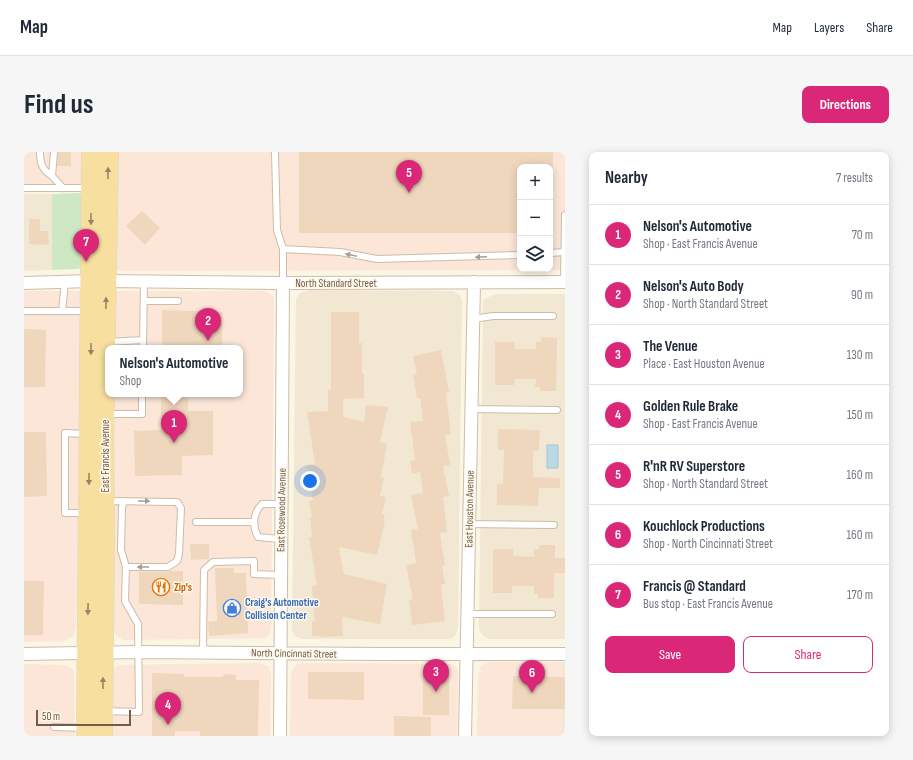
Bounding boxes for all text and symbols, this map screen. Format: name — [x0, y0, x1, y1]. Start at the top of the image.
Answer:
text: Map — [20, 16, 48, 39]
text: Map — [772, 19, 792, 36]
text: Layers — [814, 19, 844, 36]
text: Share — [866, 19, 893, 36]
button: Directions — [802, 86, 889, 123]
text: Find us — [24, 88, 93, 121]
pin: 5 — [396, 160, 422, 193]
map controls — [517, 164, 553, 272]
button: + — [517, 164, 553, 200]
one-way arrow — [105, 166, 111, 179]
text: Nearby — [605, 168, 648, 188]
text: 7 results — [836, 170, 873, 186]
button: − — [517, 200, 553, 236]
one-way arrow — [88, 213, 94, 226]
text: Nelson's Automotive — [643, 217, 752, 236]
text: 1 — [615, 227, 621, 243]
text: 70 m — [852, 227, 873, 243]
pin: 7 — [73, 229, 99, 262]
button: layers — [517, 236, 553, 272]
text: Shop · East Francis Avenue — [643, 236, 758, 252]
one-way arrow — [345, 251, 358, 257]
one-way arrow — [474, 254, 487, 260]
street label: North Standard Street — [295, 277, 377, 290]
text: Nelson's Auto Body — [643, 277, 744, 296]
text: 2 — [615, 287, 621, 303]
text: 90 m — [851, 287, 873, 303]
one-way arrow — [103, 296, 109, 309]
text: Shop · North Standard Street — [643, 296, 768, 312]
pin: 2 — [195, 308, 221, 341]
text: The Venue — [643, 337, 698, 356]
one-way arrow — [88, 343, 94, 356]
popup — [105, 345, 243, 397]
text: 3 — [615, 347, 621, 363]
text: 130 m — [847, 347, 873, 363]
text: Nelson's Automotive — [120, 354, 228, 373]
text: Place · East Houston Avenue — [643, 356, 765, 372]
text: Shop — [120, 373, 141, 389]
text: Golden Rule Brake — [643, 397, 738, 416]
text: 4 — [615, 407, 621, 423]
text: 150 m — [847, 407, 873, 423]
pin: 1 — [161, 410, 187, 443]
text: Shop · East Francis Avenue — [643, 416, 758, 432]
street label: East Francis Avenue — [99, 420, 112, 492]
text: R'nR RV Superstore — [643, 457, 745, 476]
text: 5 — [615, 467, 621, 483]
text: 160 m — [847, 467, 873, 483]
street label: East Rosewood Avenue — [274, 468, 289, 552]
street label: East Houston Avenue — [462, 470, 477, 548]
your location — [300, 471, 320, 491]
one-way arrow — [86, 473, 92, 486]
text: Shop · North Standard Street — [643, 476, 768, 492]
one-way arrow — [138, 498, 151, 504]
text: Kouchlock Productions — [643, 517, 765, 536]
text: 6 — [615, 527, 621, 543]
text: 160 m — [847, 527, 873, 543]
text: Shop · North Cincinnati Street — [643, 536, 773, 552]
one-way arrow — [136, 564, 149, 570]
restaurant icon: Zip's — [151, 577, 171, 597]
text: Francis @ Standard — [643, 577, 746, 596]
place label: Zip's — [174, 581, 192, 594]
text: 7 — [615, 587, 621, 603]
text: 170 m — [847, 587, 873, 603]
place label: Craig's Automotive Collision Center — [245, 596, 319, 622]
text: Bus stop · East Francis Avenue — [643, 596, 773, 612]
shop icon: Craig's Automotive Collision Center — [222, 598, 242, 618]
one-way arrow — [85, 603, 91, 616]
button: Save — [605, 636, 735, 673]
button: Share — [743, 636, 873, 673]
street label: North Cincinnati Street — [251, 646, 338, 661]
pin: 3 — [423, 659, 449, 692]
pin: 6 — [519, 660, 545, 693]
one-way arrow — [100, 676, 106, 689]
pin: 4 — [155, 692, 181, 725]
scale bar — [36, 708, 131, 727]
text: 50 m — [42, 710, 60, 723]

